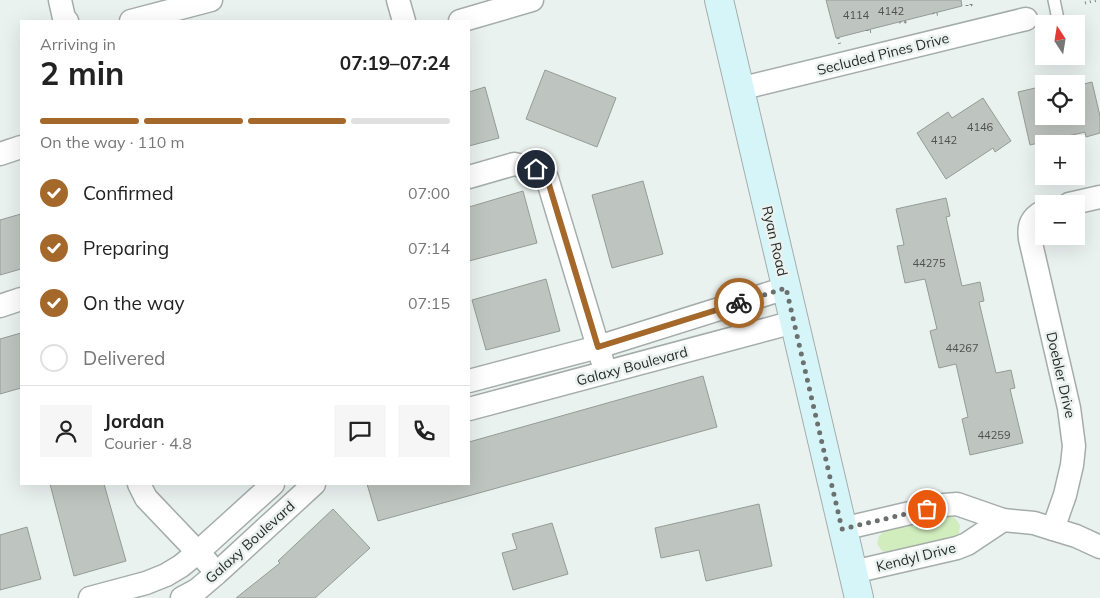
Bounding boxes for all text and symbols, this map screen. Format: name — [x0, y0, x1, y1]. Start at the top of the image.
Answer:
house number: 4142 — [878, 4, 905, 18]
house number: 4114 — [843, 8, 870, 22]
north arrow — [1035, 15, 1085, 65]
map controls — [1035, 15, 1085, 245]
street label: Secluded Pines Drive — [815, 29, 951, 79]
text: Arriving in — [40, 34, 116, 54]
text: 07:19–07:24 — [340, 51, 450, 75]
text: 2 min — [40, 53, 124, 93]
button: locate — [1035, 75, 1085, 125]
house number: 4146 — [967, 120, 994, 134]
text: On the way · 110 m — [40, 132, 185, 152]
house number: 4142 — [931, 133, 958, 147]
button: + — [1035, 135, 1085, 185]
pin — [515, 148, 557, 190]
icon: home — [522, 155, 550, 183]
icon: check — [40, 179, 68, 207]
text: Confirmed — [83, 181, 174, 205]
text: 07:00 — [408, 183, 450, 203]
button: − — [1035, 195, 1085, 245]
street label: Ryan Road — [758, 204, 792, 278]
icon: check — [40, 234, 68, 262]
text: Preparing — [83, 236, 169, 260]
text: 07:14 — [408, 238, 450, 258]
house number: 44275 — [913, 256, 946, 270]
courier — [714, 278, 764, 328]
icon: check — [40, 289, 68, 317]
icon: bike — [725, 289, 753, 317]
text: On the way — [83, 291, 185, 315]
text: 07:15 — [408, 293, 450, 313]
street label: Doebler Drive — [1042, 330, 1080, 420]
house number: 44267 — [946, 341, 979, 355]
street label: Galaxy Boulevard — [574, 343, 690, 389]
text: Delivered — [83, 346, 165, 370]
button: person — [40, 405, 92, 457]
button: chat — [334, 405, 386, 457]
button: phone — [398, 405, 450, 457]
text: Jordan — [104, 409, 164, 433]
house number: 44259 — [978, 428, 1011, 442]
text: Courier · 4.8 — [104, 433, 192, 453]
pin — [906, 488, 948, 530]
icon: bag — [913, 495, 941, 523]
street label: Galaxy Boulevard — [201, 497, 299, 587]
street label: Kendyl Drive — [874, 538, 958, 576]

